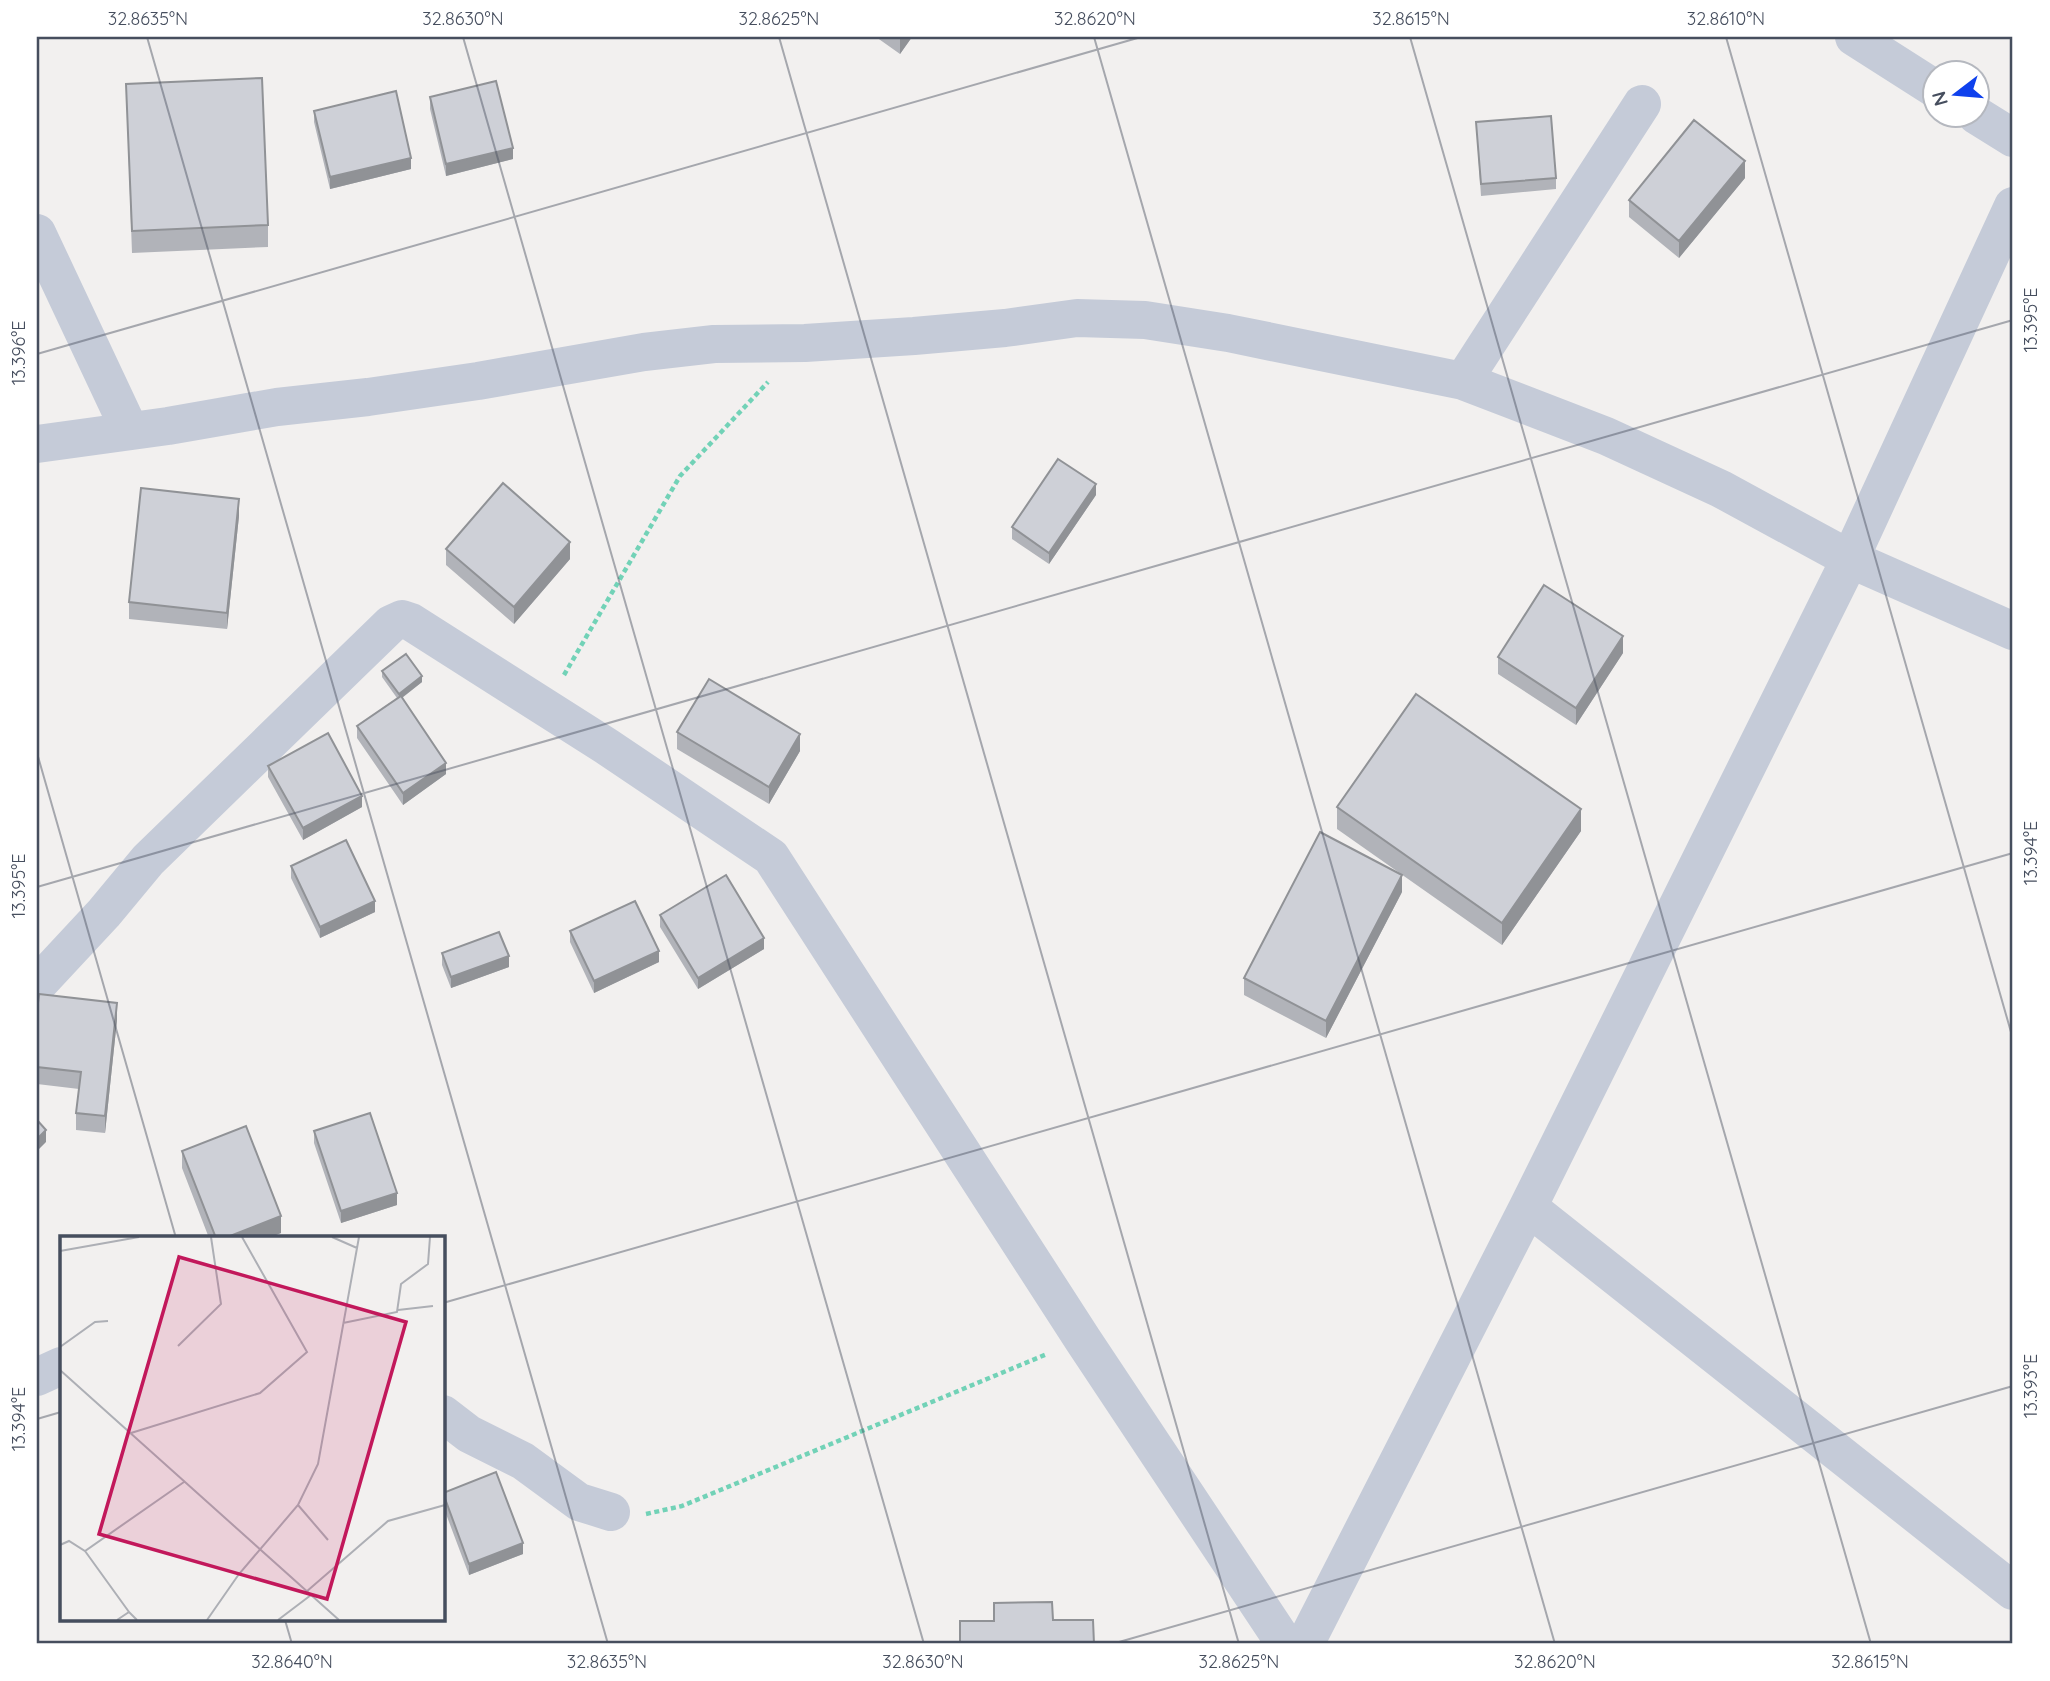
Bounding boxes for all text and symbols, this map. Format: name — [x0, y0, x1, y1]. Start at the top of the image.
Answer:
text: 32.8635°N — [108, 7, 188, 30]
text: 32.8630°N — [422, 7, 504, 30]
text: 32.8625°N — [739, 7, 819, 30]
text: 32.8620°N — [1054, 7, 1136, 30]
text: 32.8615°N — [1372, 7, 1450, 30]
text: 32.8610°N — [1687, 7, 1765, 30]
north arrow — [1920, 60, 1990, 130]
text: N — [1926, 89, 1953, 109]
text: 13.395°E — [2019, 288, 2042, 352]
text: 13.396°E — [7, 321, 30, 385]
text: 13.394°E — [2019, 821, 2042, 885]
text: 13.395°E — [7, 854, 30, 918]
inset map — [60, 1236, 444, 1622]
text: 13.393°E — [2019, 1354, 2042, 1418]
text: 13.394°E — [7, 1387, 30, 1451]
text: 32.8640°N — [251, 1650, 333, 1673]
text: 32.8635°N — [567, 1650, 647, 1673]
text: 32.8630°N — [882, 1650, 964, 1673]
text: 32.8625°N — [1199, 1650, 1279, 1673]
text: 32.8620°N — [1514, 1650, 1596, 1673]
text: 32.8615°N — [1831, 1650, 1909, 1673]

